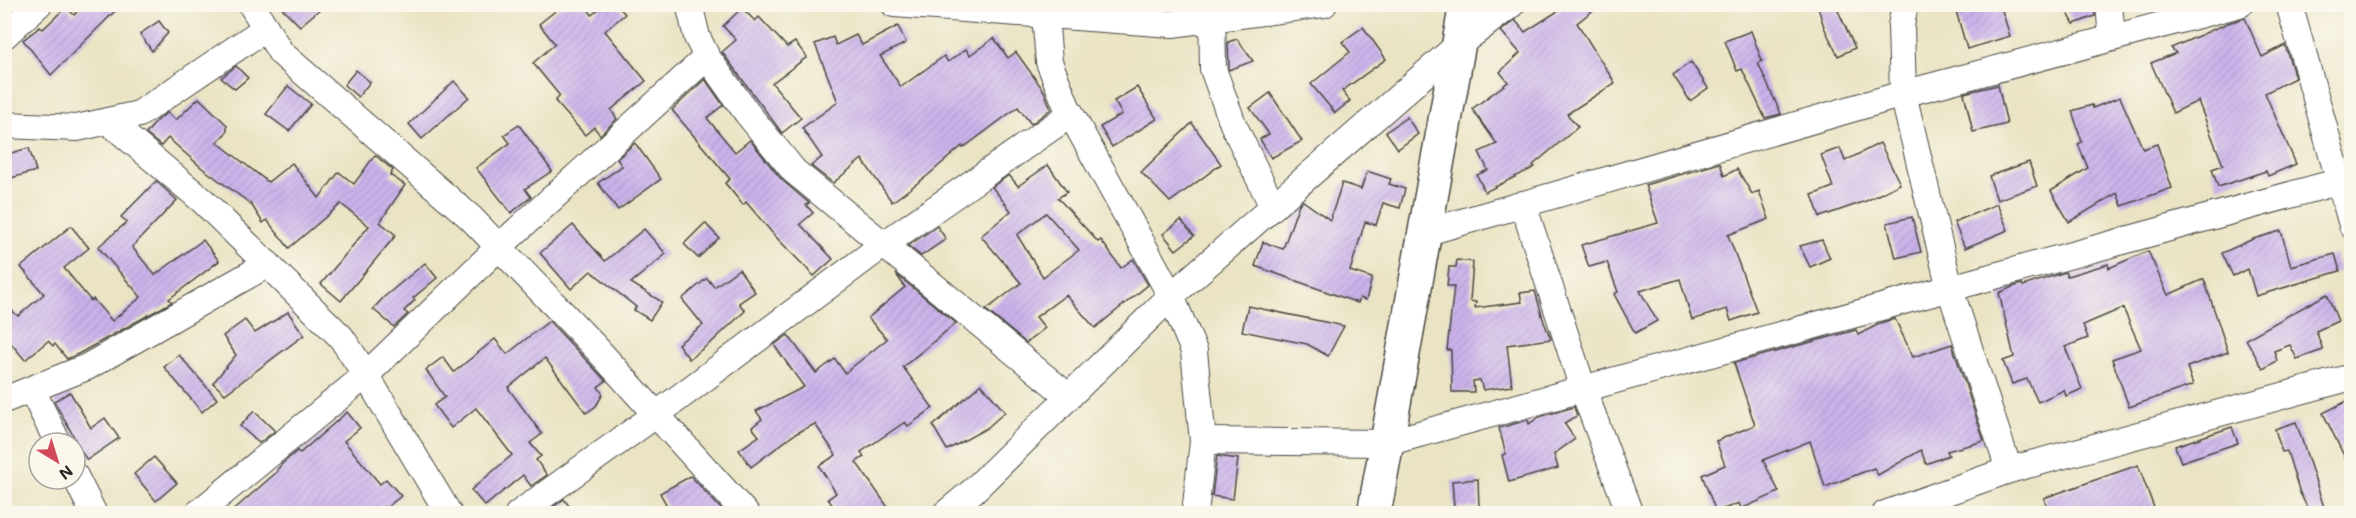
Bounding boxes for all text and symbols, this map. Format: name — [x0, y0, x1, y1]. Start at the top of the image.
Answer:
north arrow — [27, 431, 87, 491]
text: N — [55, 461, 78, 485]

